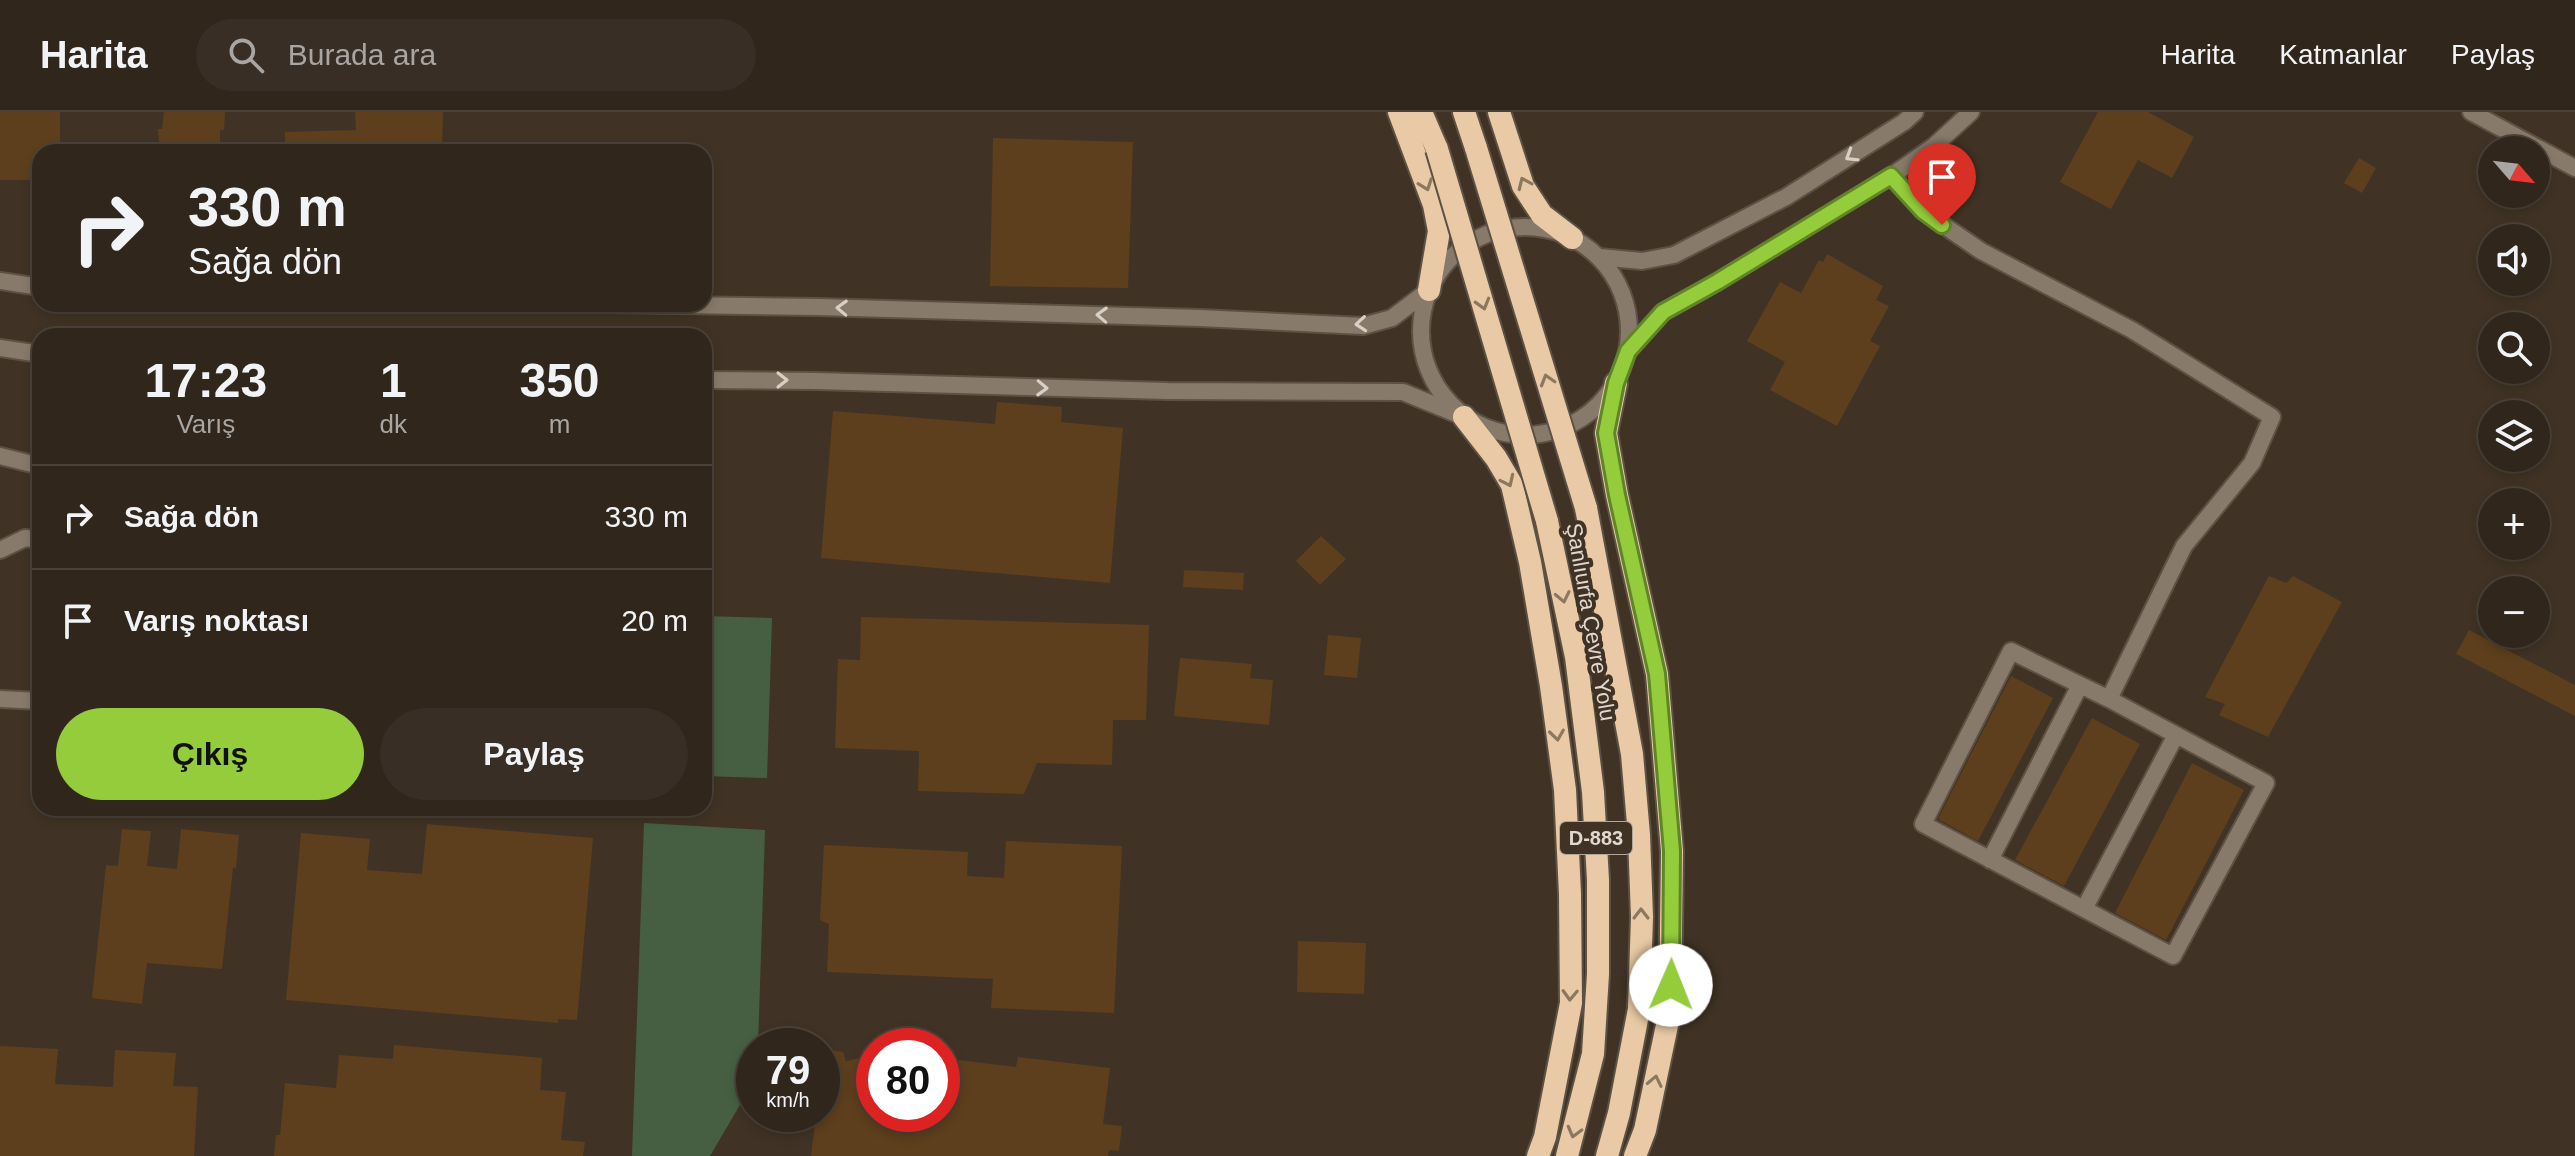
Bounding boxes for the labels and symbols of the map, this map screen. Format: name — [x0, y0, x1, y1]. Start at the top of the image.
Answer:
north arrow — [2478, 136, 2550, 208]
pin — [1908, 143, 1976, 225]
one-way arrow — [1845, 146, 1859, 161]
one-way arrow — [1416, 177, 1433, 191]
one-way arrow — [1517, 177, 1533, 191]
one-way arrow — [1474, 297, 1490, 310]
one-way arrow — [835, 299, 848, 316]
one-way arrow — [1095, 307, 1108, 324]
one-way arrow — [1355, 315, 1368, 332]
one-way arrow — [776, 372, 789, 389]
one-way arrow — [1540, 374, 1556, 388]
one-way arrow — [1036, 379, 1049, 396]
one-way arrow — [1498, 473, 1514, 487]
street label: Şanlıurfa Çevre Yolu — [1561, 521, 1621, 723]
one-way arrow — [1554, 590, 1571, 604]
one-way arrow — [1549, 729, 1566, 742]
road number: D-883 — [1560, 822, 1632, 854]
one-way arrow — [1632, 907, 1650, 920]
position arrow — [1629, 943, 1713, 1027]
one-way arrow — [1562, 989, 1579, 1002]
speed limit sign: 80 — [856, 1028, 960, 1132]
one-way arrow — [1646, 1074, 1663, 1088]
one-way arrow — [1566, 1125, 1583, 1139]

